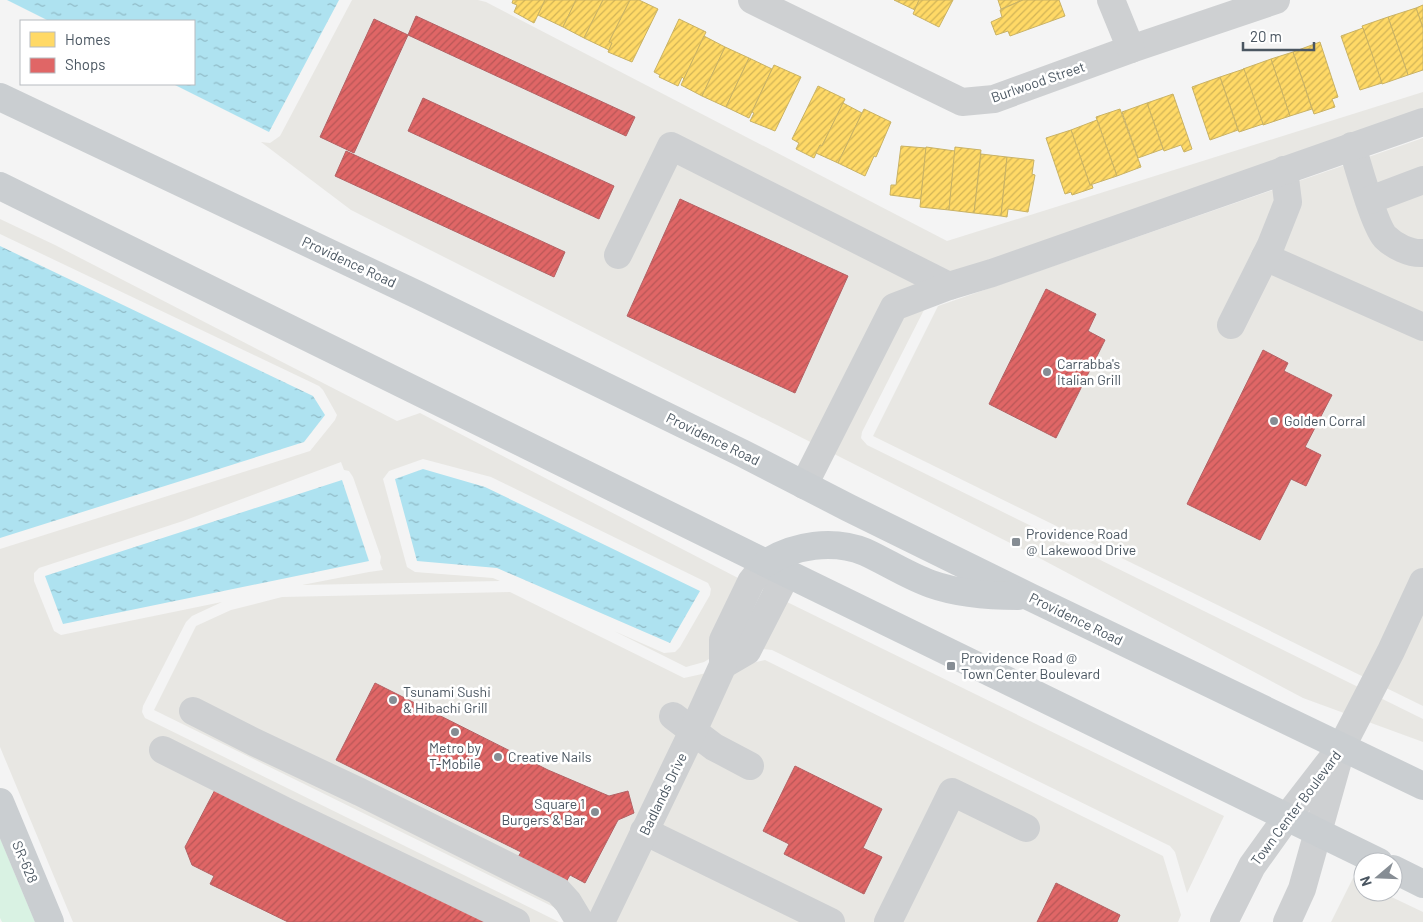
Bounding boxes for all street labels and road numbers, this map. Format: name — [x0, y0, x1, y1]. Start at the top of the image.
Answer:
street label: Burlwood Street — [989, 58, 1087, 106]
street label: Providence Road — [299, 232, 399, 291]
street label: Providence Road — [664, 409, 763, 469]
street label: Providence Road — [1027, 589, 1126, 649]
street label: Town Center Boulevard — [1247, 747, 1344, 868]
street label: Badlands Drive — [635, 750, 690, 838]
street label: SR-628 — [9, 838, 42, 885]

